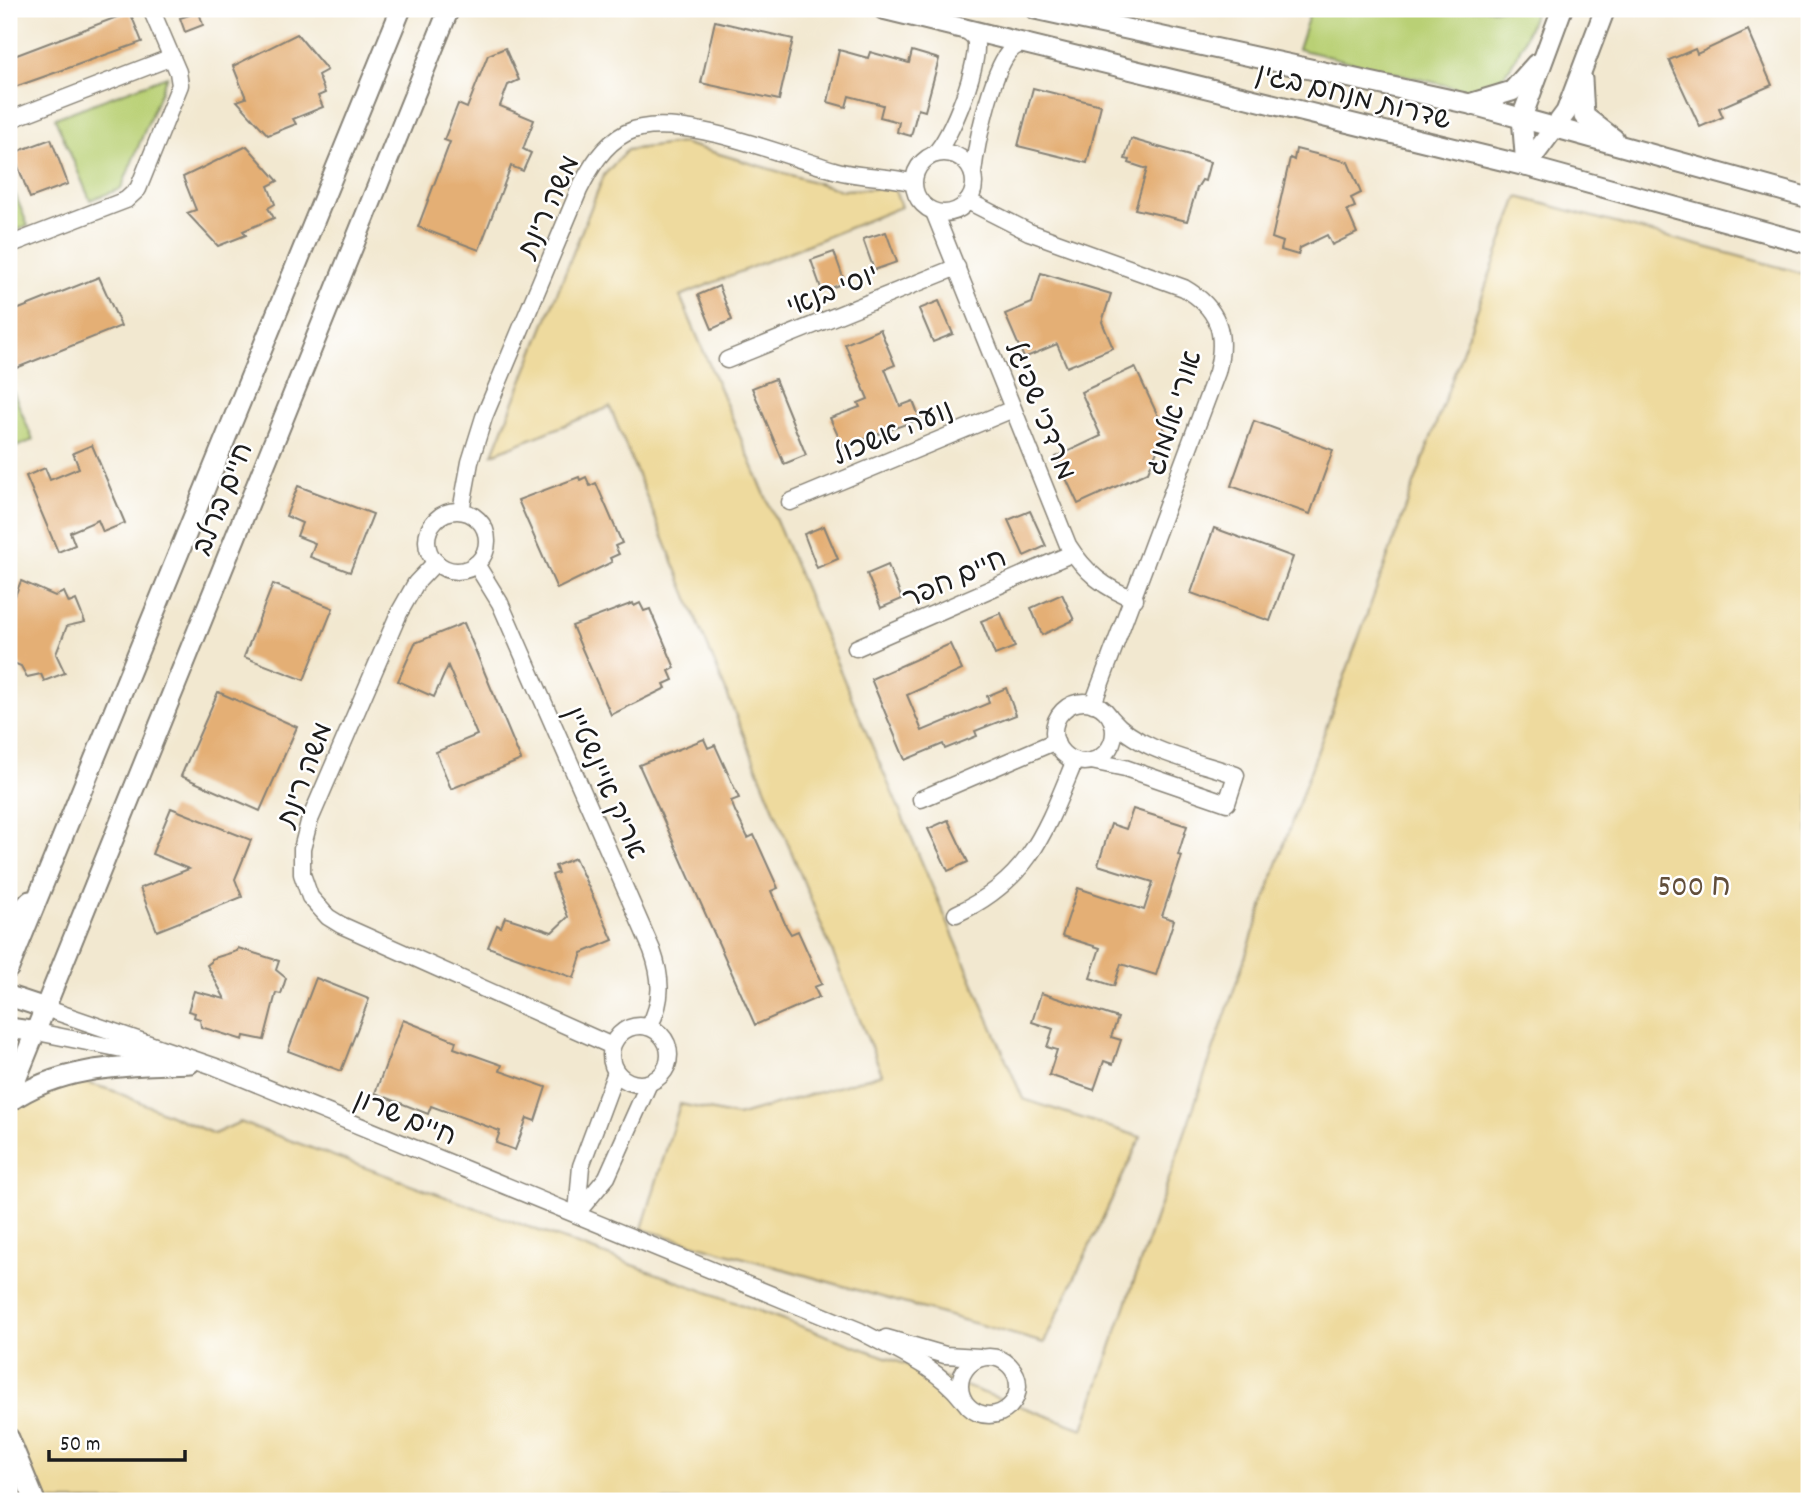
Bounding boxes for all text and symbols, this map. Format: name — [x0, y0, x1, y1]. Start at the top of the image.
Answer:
street label: שדרות מנחם בגין — [1251, 56, 1455, 143]
street label: משה רינת — [509, 150, 593, 268]
street label: יוסי בנאי — [782, 257, 886, 330]
street label: מרדכי שפיגל — [991, 336, 1083, 487]
street label: אורי אלמוג — [1138, 346, 1216, 481]
street label: נועה אשכול — [828, 392, 960, 479]
street label: חיים ברלב — [185, 437, 266, 562]
street label: חיים חפר — [897, 541, 1015, 622]
street label: אריק איינשטיין — [551, 701, 654, 867]
street label: משה רינת — [269, 718, 346, 836]
district label: ח 500 — [1657, 868, 1731, 911]
street label: חיים שרון — [347, 1082, 461, 1159]
scale bar — [49, 1419, 186, 1463]
text: 50 m — [60, 1431, 100, 1461]

